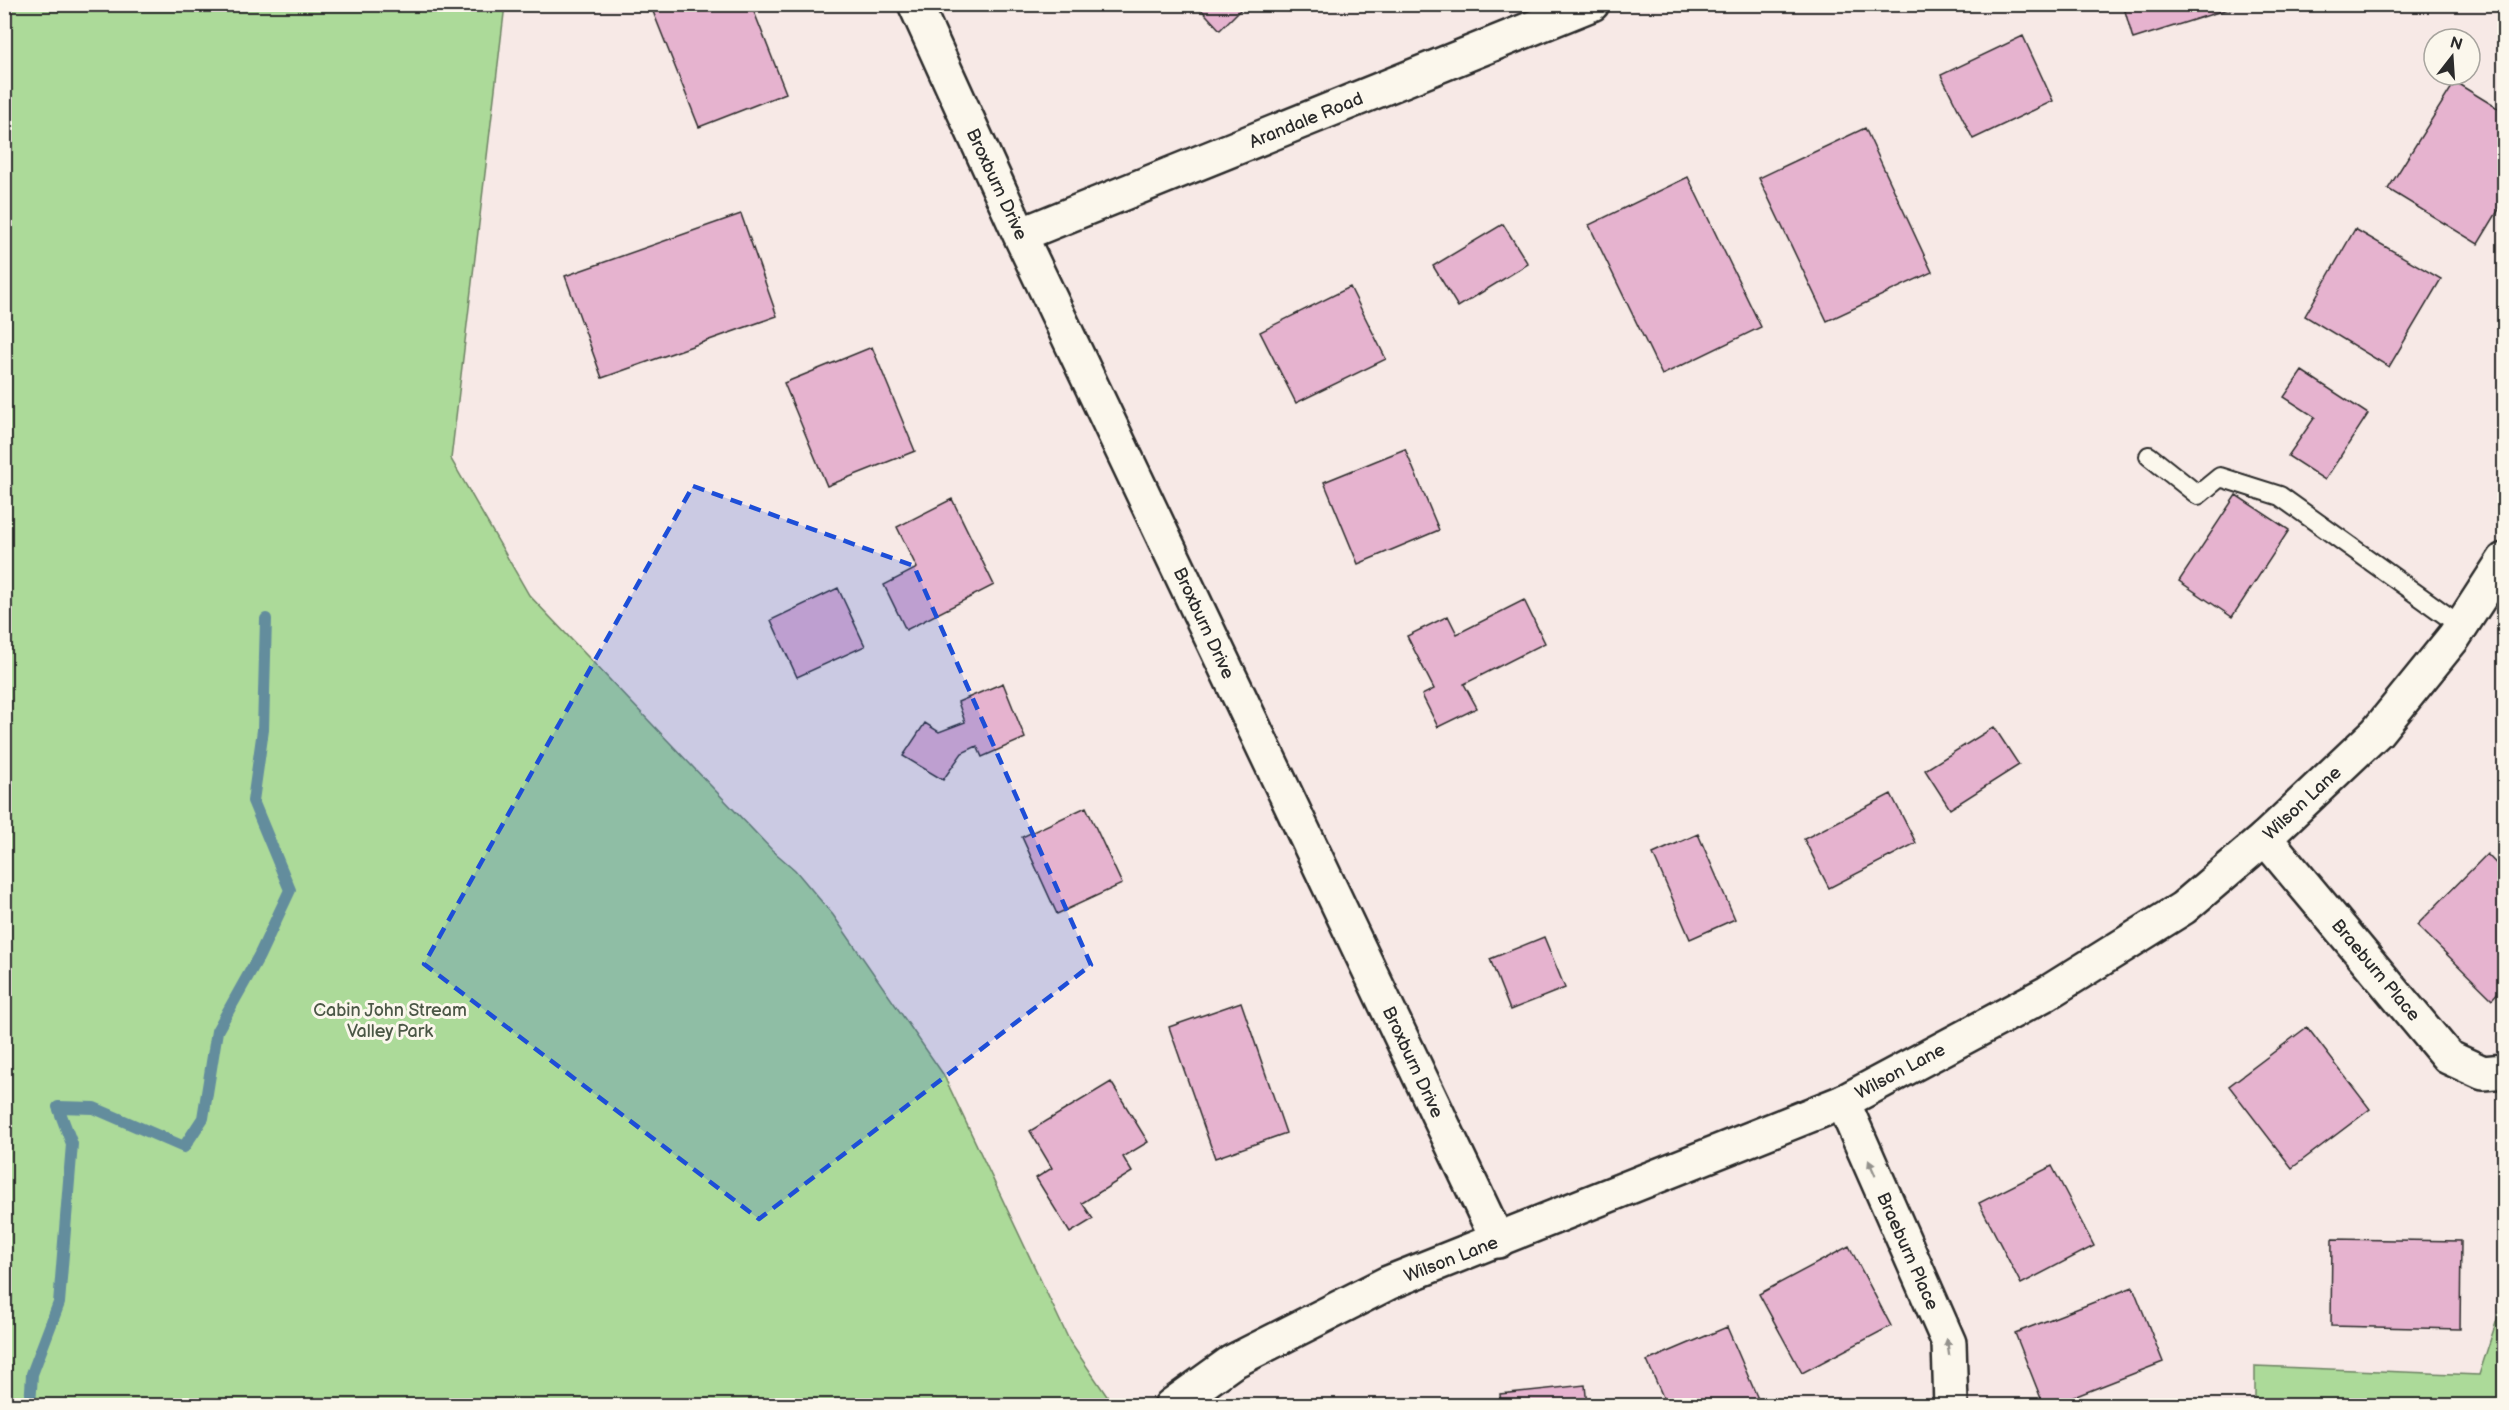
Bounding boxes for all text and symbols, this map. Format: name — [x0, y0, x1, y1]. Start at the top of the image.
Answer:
north arrow — [2422, 27, 2482, 87]
text: N — [2447, 33, 2464, 55]
street label: Arandale Road — [1246, 88, 1366, 153]
street label: Broxburn Drive — [962, 125, 1032, 243]
street label: Broxburn Drive — [1169, 564, 1239, 682]
street label: Wilson Lane — [2259, 762, 2346, 845]
street label: Braeburn Place — [2327, 915, 2425, 1026]
park label: Cabin John Stream Valley Park — [313, 1000, 467, 1042]
street label: Broxburn Drive — [1378, 1003, 1448, 1121]
street label: Wilson Lane — [1852, 1039, 1949, 1104]
one-way arrow — [1867, 1159, 1877, 1177]
street label: Braeburn Place — [1872, 1189, 1943, 1314]
street label: Wilson Lane — [1401, 1232, 1501, 1287]
one-way arrow — [1943, 1338, 1952, 1357]

